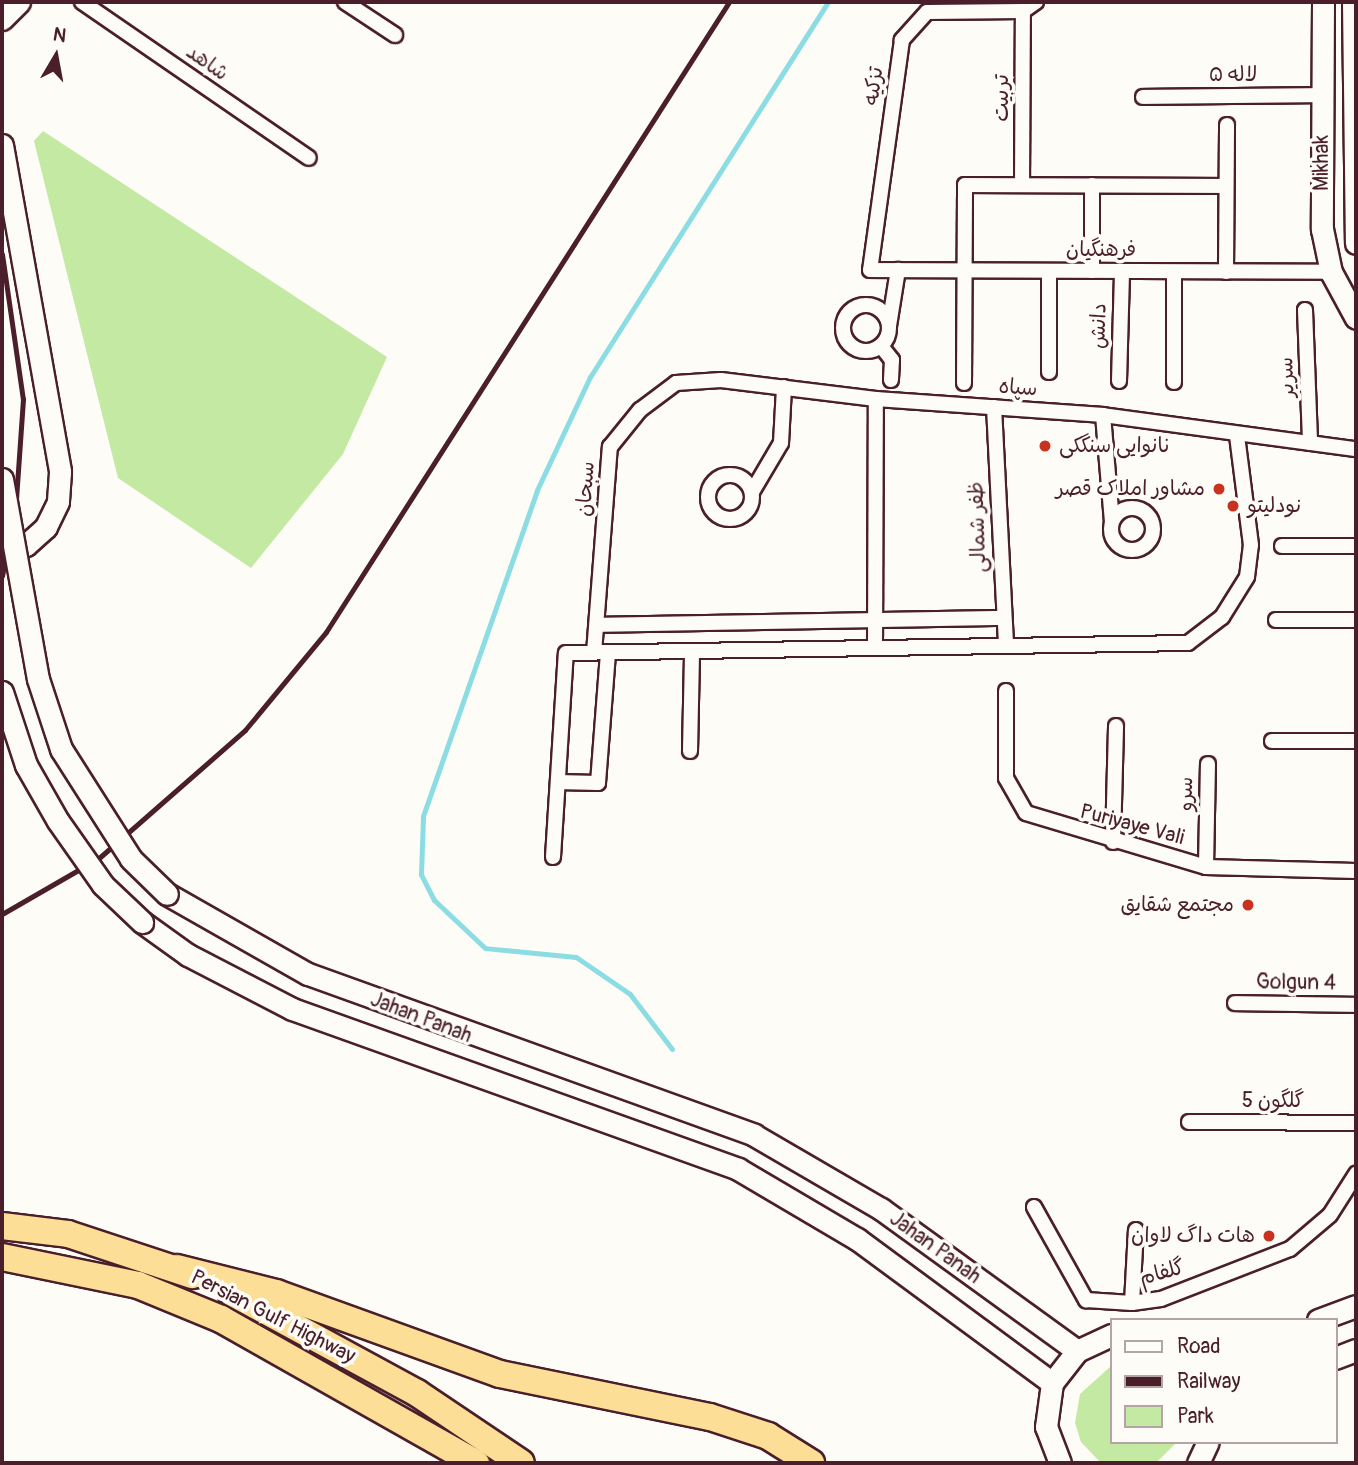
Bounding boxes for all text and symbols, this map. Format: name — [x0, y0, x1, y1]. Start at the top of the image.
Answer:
north arrow — [21, 21, 91, 91]
text: N — [51, 22, 68, 48]
street label: شاهد — [181, 39, 233, 87]
street label: لاله ۵ — [1209, 62, 1257, 88]
street label: تزکیه — [859, 65, 889, 107]
street label: تربیت — [989, 74, 1015, 122]
street label: Mikhak — [1309, 135, 1335, 191]
street label: فرهنگیان — [1066, 237, 1136, 263]
street label: دانش — [1086, 303, 1112, 349]
street label: سریر — [1274, 356, 1300, 398]
street label: سپاه — [998, 374, 1038, 402]
place label: نانوایی سنگکی — [1059, 433, 1170, 459]
marker: نانوایی سنگکی — [1037, 438, 1053, 454]
street label: سبحان — [572, 461, 600, 517]
place label: مشاور املاک قصر — [1056, 476, 1205, 502]
street label: ظفر شمالی — [964, 481, 992, 573]
marker: مشاور املاک قصر — [1211, 481, 1227, 497]
place label: نودلیتو — [1247, 493, 1302, 519]
marker: نودلیتو — [1225, 498, 1241, 514]
street label: سرو — [1173, 776, 1199, 812]
street label: Puriyaye Vali — [1077, 799, 1187, 851]
place label: مجتمع شقایق — [1120, 892, 1234, 918]
marker: مجتمع شقایق — [1240, 897, 1256, 913]
street label: Golgun 4 — [1256, 970, 1336, 996]
street label: Jahan Panah — [367, 987, 475, 1049]
street label: گلگون 5 — [1242, 1088, 1304, 1114]
street label: Jahan Panah — [884, 1206, 986, 1290]
place label: هات داگ لاوان — [1131, 1223, 1255, 1249]
marker: هات داگ لاوان — [1261, 1228, 1277, 1244]
street label: گلفام — [1137, 1255, 1187, 1291]
street label: Persian Gulf Highway — [187, 1265, 359, 1369]
legend — [1110, 1318, 1337, 1444]
text: Road — [1177, 1333, 1221, 1360]
text: Railway — [1177, 1368, 1241, 1395]
text: Park — [1177, 1403, 1214, 1430]

